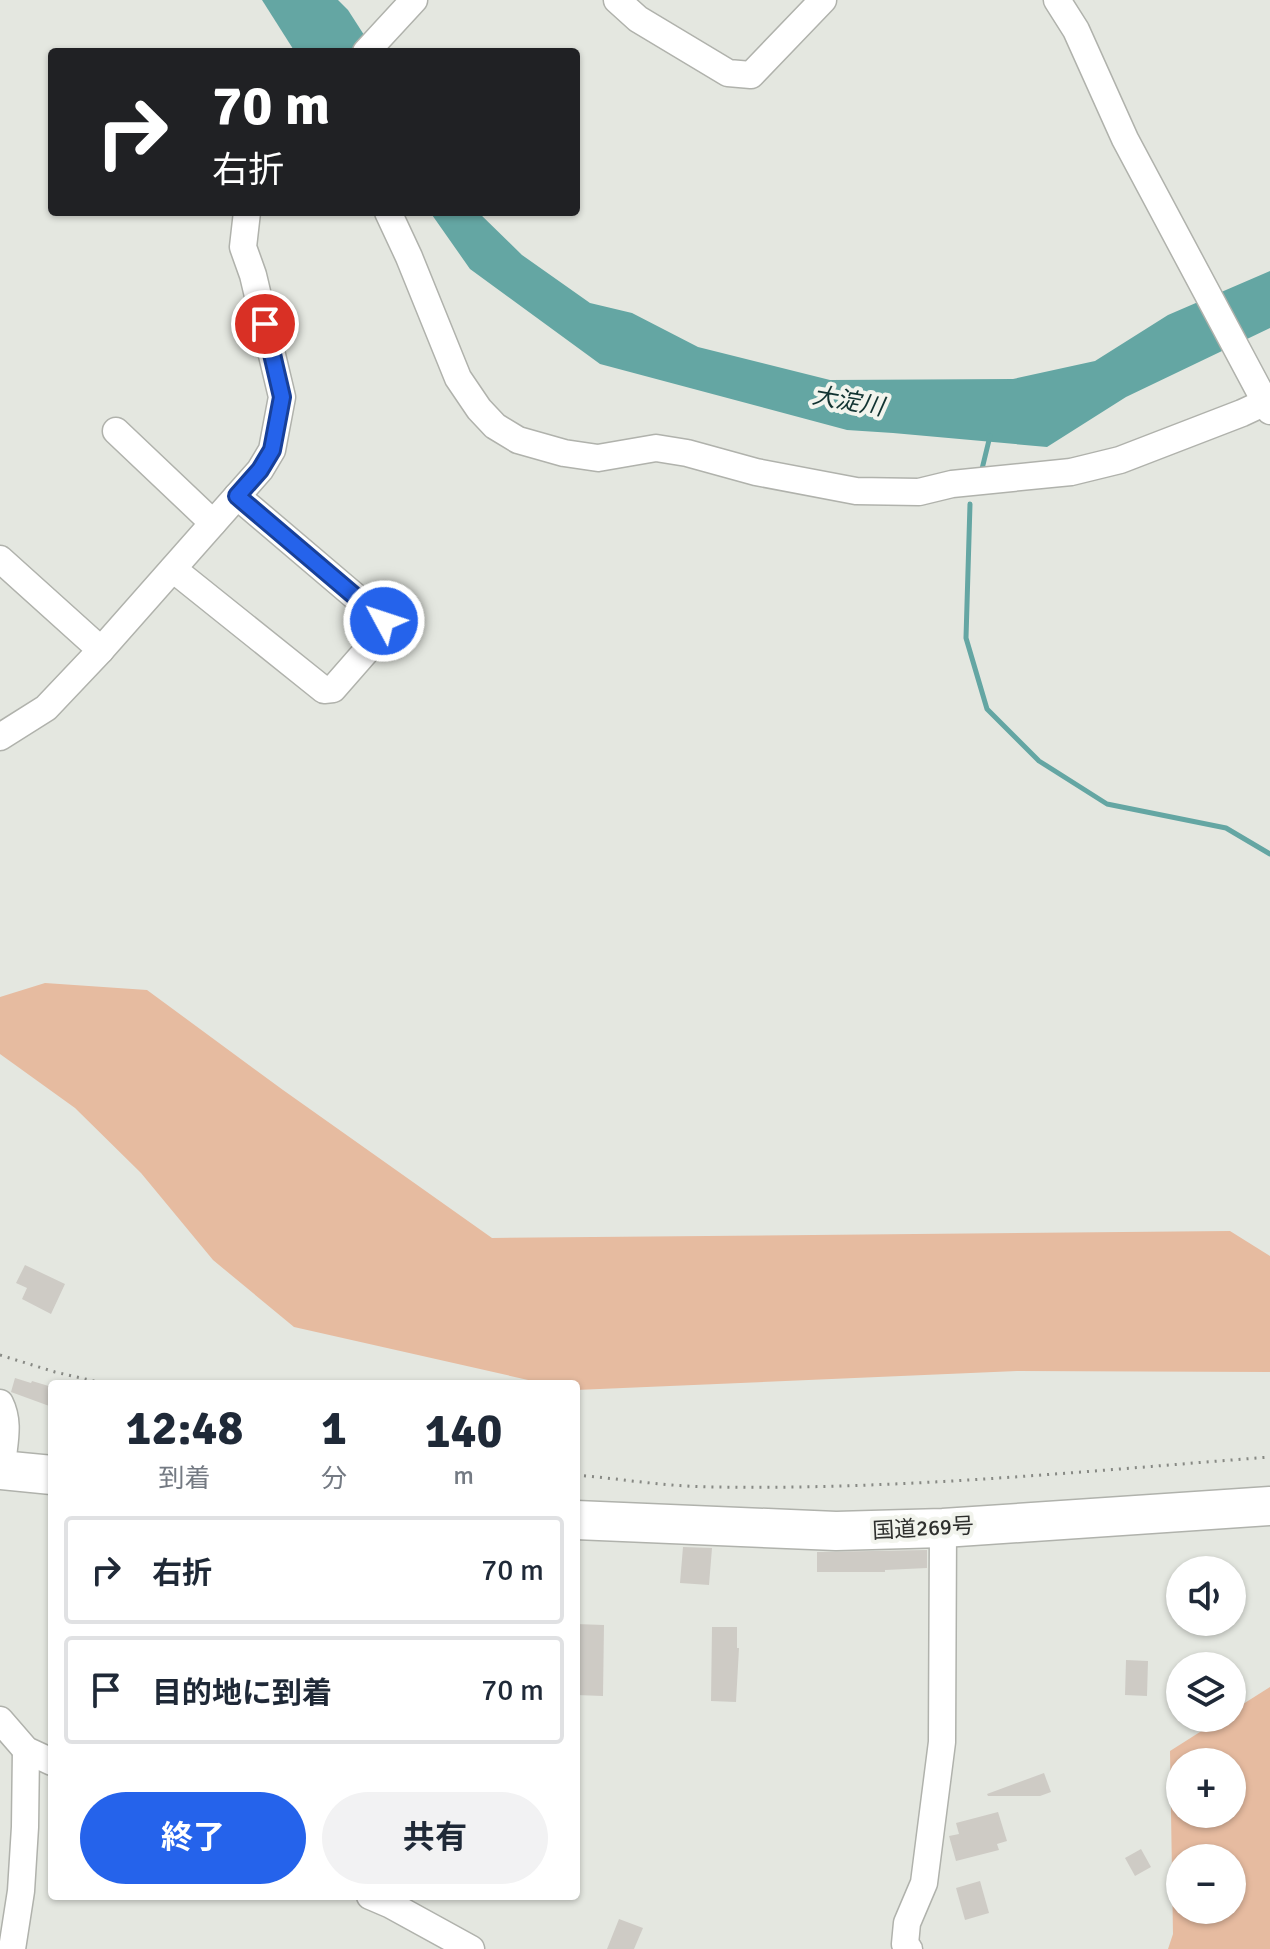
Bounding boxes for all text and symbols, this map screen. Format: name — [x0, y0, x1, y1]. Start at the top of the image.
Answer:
text: 70 m — [212, 71, 330, 140]
icon: right — [80, 80, 184, 184]
text: 右折 — [212, 148, 284, 193]
pin — [231, 290, 299, 358]
icon: arrive — [243, 302, 287, 346]
water label: 大淀川 — [810, 380, 889, 423]
position arrow — [342, 579, 426, 663]
text: 12:48 — [126, 1399, 243, 1458]
text: 1 — [321, 1399, 347, 1458]
text: 140 — [425, 1402, 502, 1461]
text: m — [453, 1460, 474, 1492]
text: 到着 — [159, 1463, 211, 1495]
text: 分 — [321, 1463, 347, 1495]
street label: 国道269号 — [872, 1512, 974, 1544]
icon: right — [84, 1548, 128, 1592]
text: 70 m — [481, 1552, 544, 1589]
text: 右折 — [152, 1555, 212, 1592]
map controls — [1166, 1556, 1246, 1924]
button: sound — [1166, 1556, 1246, 1636]
button: layers — [1166, 1652, 1246, 1732]
icon: arrive — [84, 1668, 128, 1712]
text: 70 m — [481, 1672, 544, 1709]
text: 目的地に到着 — [152, 1675, 332, 1712]
button: + — [1166, 1748, 1246, 1828]
button: 終了 — [80, 1792, 306, 1884]
button: 共有 — [322, 1792, 548, 1884]
button: − — [1166, 1844, 1246, 1924]

